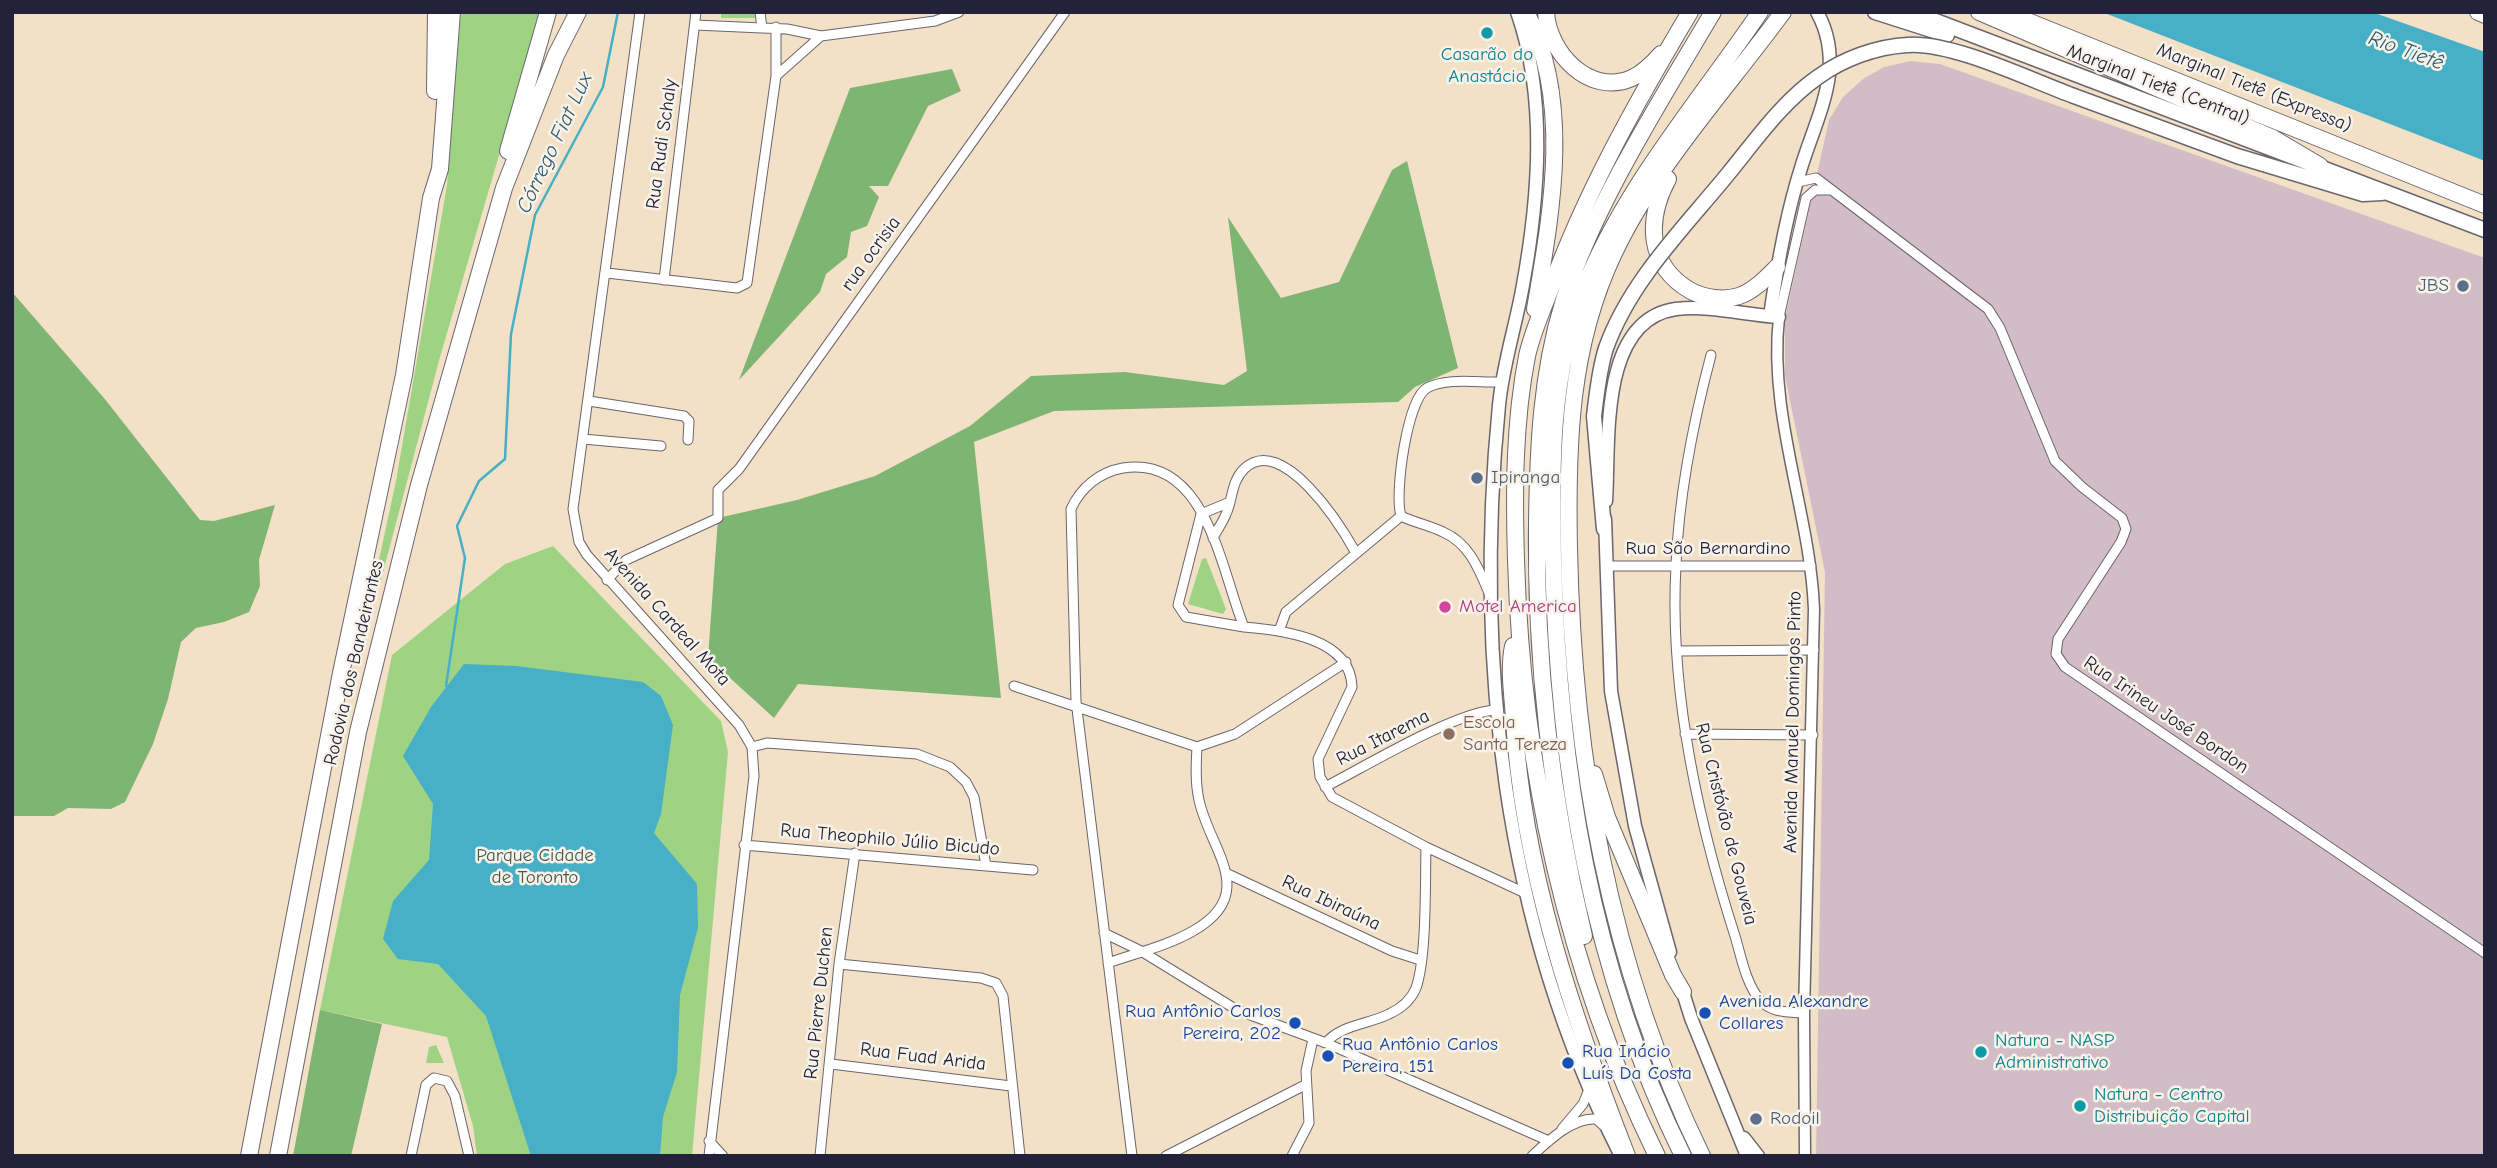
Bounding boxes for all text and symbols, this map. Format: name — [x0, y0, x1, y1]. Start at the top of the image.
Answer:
marker: Casarão do Anastácio — [1479, 25, 1495, 41]
water label: Rio Tietê — [2365, 26, 2447, 76]
street label: Marginal Tietê (Expressa) — [2153, 38, 2355, 138]
street label: Marginal Tietê (Central) — [2063, 40, 2253, 130]
place label: Casarão do Anastácio — [1441, 44, 1533, 88]
water label: Córrego Fiat Lux — [511, 69, 599, 217]
street label: Rua Rudi Schaly — [642, 77, 682, 211]
street label: rua ocrisia — [836, 212, 906, 296]
place label: JBS — [2418, 275, 2449, 297]
marker: JBS — [2455, 278, 2471, 294]
place label: Ipiranga — [1491, 467, 1560, 489]
marker: Ipiranga — [1469, 470, 1485, 486]
street label: Rua São Bernardino — [1626, 538, 1790, 560]
street label: Avenida Cardeal Mota — [599, 543, 735, 691]
street label: Rodovia dos Bandeirantes — [319, 558, 389, 768]
street label: Avenida Manuel Domingos Pinto — [1779, 591, 1807, 853]
place label: Motel America — [1459, 596, 1577, 618]
marker: Motel America — [1437, 599, 1453, 615]
street label: Rua Irineu José Bordon — [2079, 651, 2253, 779]
street label: Rua Itarema — [1333, 705, 1433, 771]
place label: Escola Santa Tereza — [1463, 712, 1567, 756]
street label: Rua Cristóvão de Gouveia — [1690, 721, 1762, 927]
marker: Escola Santa Tereza — [1441, 726, 1457, 742]
street label: Rua Theophilo Júlio Bicudo — [779, 819, 1001, 861]
park label: Parque Cidade de Toronto — [476, 845, 594, 889]
street label: Rua Ibiraúna — [1278, 870, 1384, 936]
street label: Rua Pierre Duchen — [800, 926, 838, 1080]
place label: Avenida Alexandre Collares — [1719, 991, 1869, 1035]
place label: Rua Antônio Carlos Pereira, 202 — [1125, 1001, 1281, 1045]
marker: Avenida Alexandre Collares — [1697, 1005, 1713, 1021]
marker: Rua Antônio Carlos Pereira, 202 — [1287, 1015, 1303, 1031]
place label: Natura - NASP Administrativo — [1995, 1030, 2114, 1074]
place label: Rua Antônio Carlos Pereira, 151 — [1342, 1034, 1498, 1078]
street label: Rua Fuad Arida — [859, 1038, 987, 1076]
place label: Rua Inácio Luís Da Costa — [1582, 1041, 1692, 1085]
marker: Natura - NASP Administrativo — [1973, 1044, 1989, 1060]
marker: Rua Antônio Carlos Pereira, 151 — [1320, 1048, 1336, 1064]
marker: Rua Inácio Luís Da Costa — [1560, 1055, 1576, 1071]
place label: Natura - Centro Distribuição Capital — [2094, 1084, 2250, 1128]
marker: Natura - Centro Distribuição Capital — [2072, 1098, 2088, 1114]
place label: Rodoil — [1770, 1108, 1820, 1130]
marker: Rodoil — [1748, 1111, 1764, 1127]

